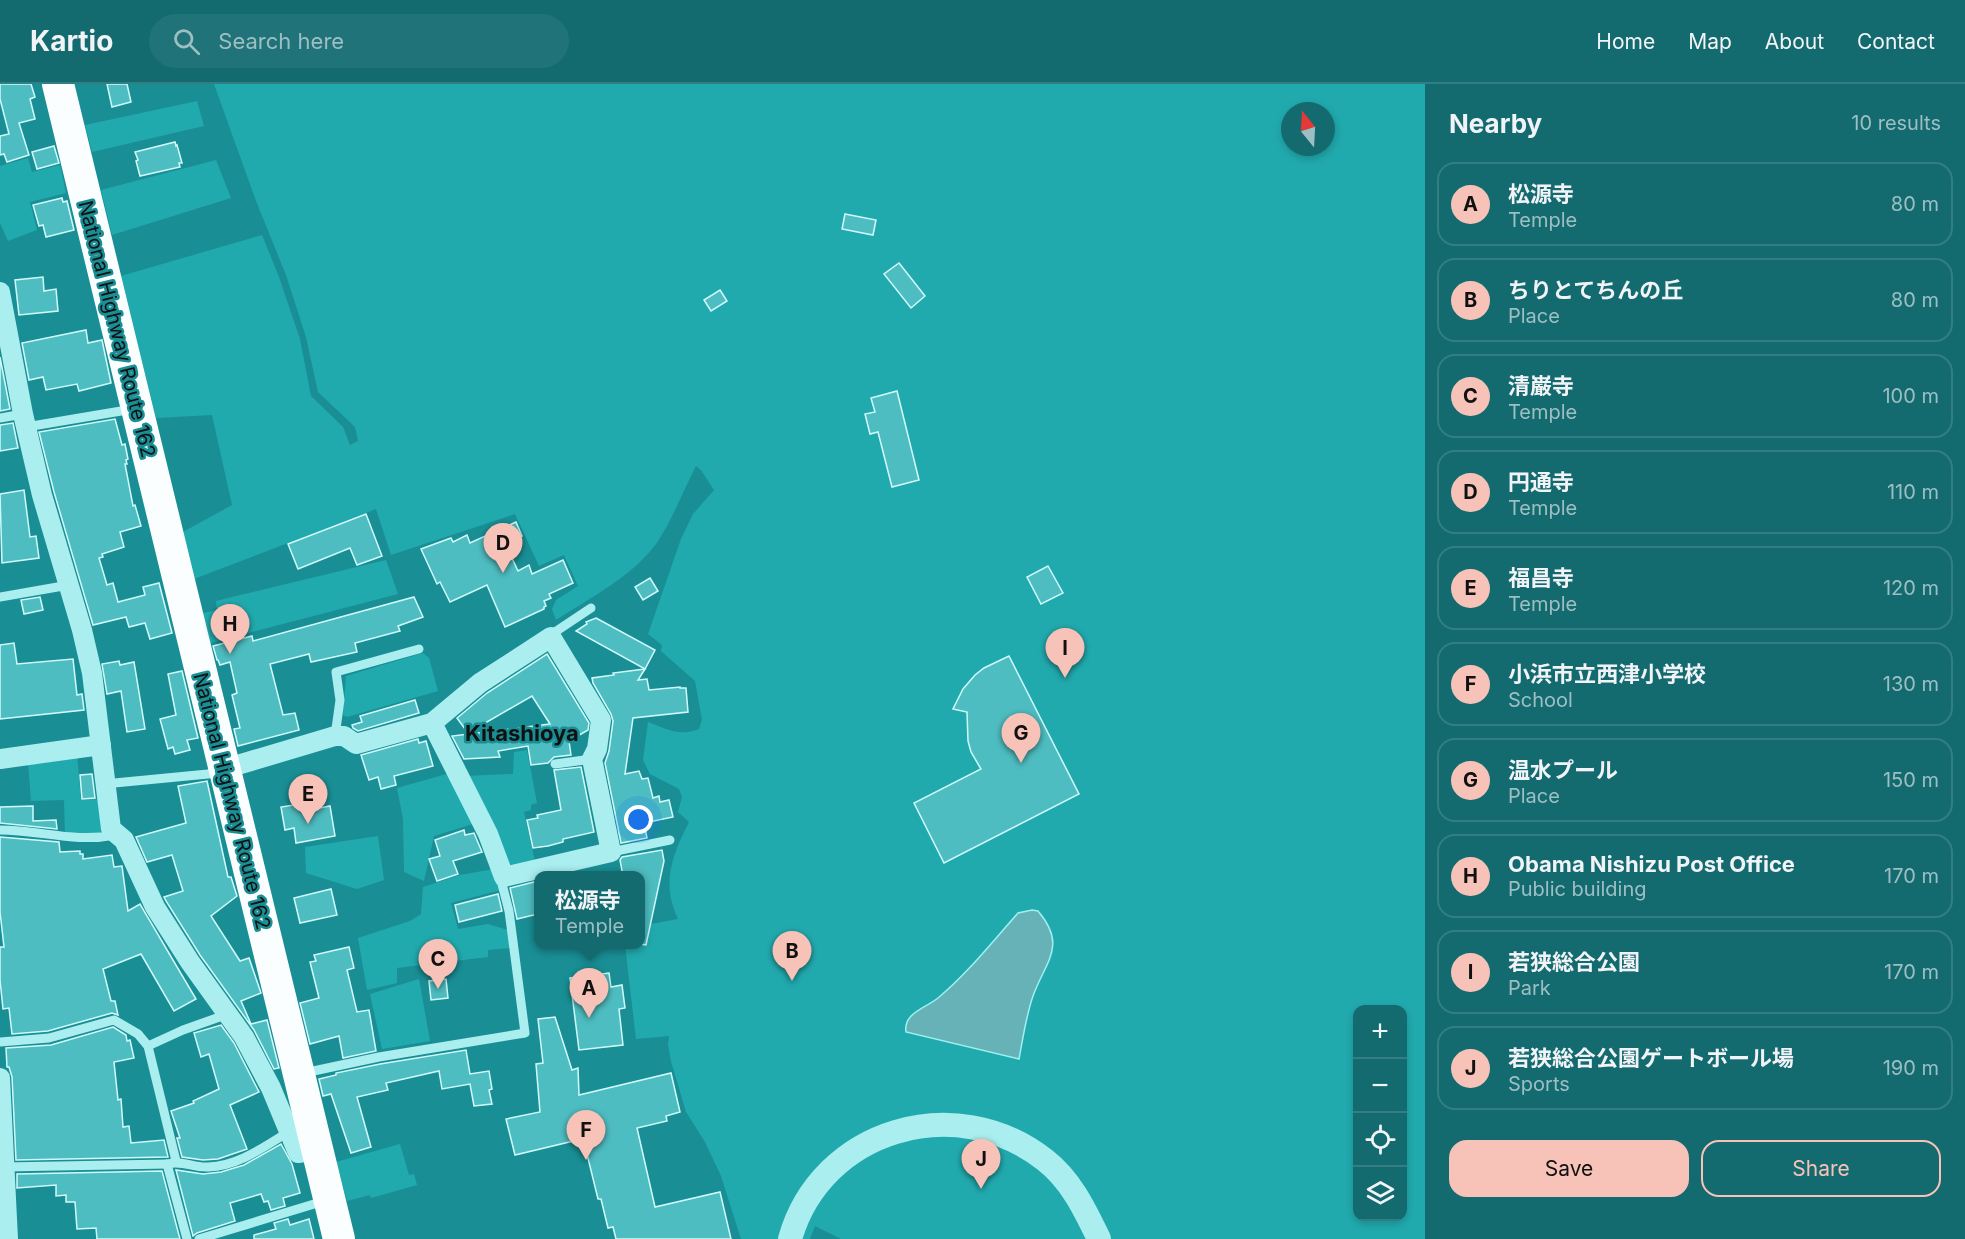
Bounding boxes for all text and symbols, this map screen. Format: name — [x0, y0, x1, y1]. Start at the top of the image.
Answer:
search box — [149, 14, 569, 68]
text: Kartio — [30, 24, 113, 58]
icon: search — [170, 25, 203, 58]
text: Search here — [218, 28, 344, 54]
text: Home — [1596, 29, 1655, 54]
text: Map — [1688, 29, 1732, 54]
text: About — [1765, 29, 1824, 54]
text: Contact — [1857, 29, 1935, 54]
north arrow — [1281, 102, 1335, 156]
text: Nearby — [1449, 108, 1542, 139]
text: 10 results — [1851, 111, 1941, 135]
text: 松源寺 — [1508, 181, 1574, 207]
text: A — [1463, 192, 1478, 216]
text: 80 m — [1891, 192, 1939, 216]
street label: National Highway Route 162 — [73, 198, 161, 460]
text: Temple — [1508, 208, 1577, 232]
text: ちりとてちんの丘 — [1508, 277, 1683, 303]
text: B — [1464, 288, 1477, 312]
text: 80 m — [1891, 288, 1939, 312]
text: Place — [1508, 304, 1560, 328]
text: 清巌寺 — [1508, 373, 1574, 399]
text: C — [1463, 384, 1478, 408]
text: 100 m — [1882, 384, 1939, 408]
text: Temple — [1508, 400, 1577, 424]
text: 円通寺 — [1508, 469, 1574, 495]
text: D — [1463, 480, 1478, 504]
text: 110 m — [1887, 480, 1939, 504]
text: Temple — [1508, 496, 1577, 520]
pin: D — [484, 524, 522, 573]
text: 福昌寺 — [1508, 565, 1574, 591]
text: E — [1464, 576, 1477, 600]
text: 120 m — [1883, 576, 1939, 600]
text: Temple — [1508, 592, 1577, 616]
pin: H — [210, 604, 250, 654]
pin: I — [1046, 628, 1084, 678]
text: 小浜市立西津小学校 — [1508, 661, 1706, 687]
street label: National Highway Route 162 — [188, 670, 276, 932]
text: F — [1465, 672, 1476, 696]
text: 130 m — [1883, 672, 1939, 696]
text: School — [1508, 688, 1573, 712]
pin: G — [1002, 714, 1040, 763]
district label: Kitashioya — [465, 720, 579, 746]
text: 温水プール — [1508, 757, 1618, 783]
text: G — [1463, 768, 1478, 792]
text: 150 m — [1883, 768, 1939, 792]
pin: E — [288, 774, 328, 824]
text: Place — [1508, 784, 1560, 808]
your location — [624, 805, 653, 834]
text: Obama Nishizu Post Office — [1508, 851, 1795, 877]
text: H — [1463, 864, 1478, 888]
text: 170 m — [1884, 864, 1939, 888]
popup — [534, 871, 645, 949]
text: Public building — [1508, 877, 1647, 901]
text: 松源寺 — [555, 887, 621, 913]
text: Temple — [555, 914, 624, 938]
pin: B — [772, 932, 812, 981]
pin: C — [418, 940, 458, 989]
text: 若狭総合公園 — [1508, 949, 1640, 975]
text: I — [1468, 960, 1473, 984]
text: 170 m — [1884, 960, 1939, 984]
pin: A — [570, 968, 608, 1018]
text: Park — [1508, 976, 1551, 1000]
map controls — [1353, 1005, 1407, 1221]
button: + — [1353, 1005, 1407, 1059]
text: 若狭総合公園ゲートボール場 — [1508, 1045, 1794, 1071]
text: J — [1465, 1056, 1476, 1080]
text: 190 m — [1883, 1056, 1939, 1080]
button: − — [1353, 1059, 1407, 1113]
text: Sports — [1508, 1072, 1570, 1096]
pin: F — [566, 1110, 606, 1160]
button: locate — [1353, 1113, 1407, 1167]
pin: J — [962, 1140, 1000, 1189]
button: Save — [1449, 1140, 1689, 1197]
button: Share — [1701, 1140, 1941, 1197]
button: layers — [1353, 1167, 1407, 1221]

